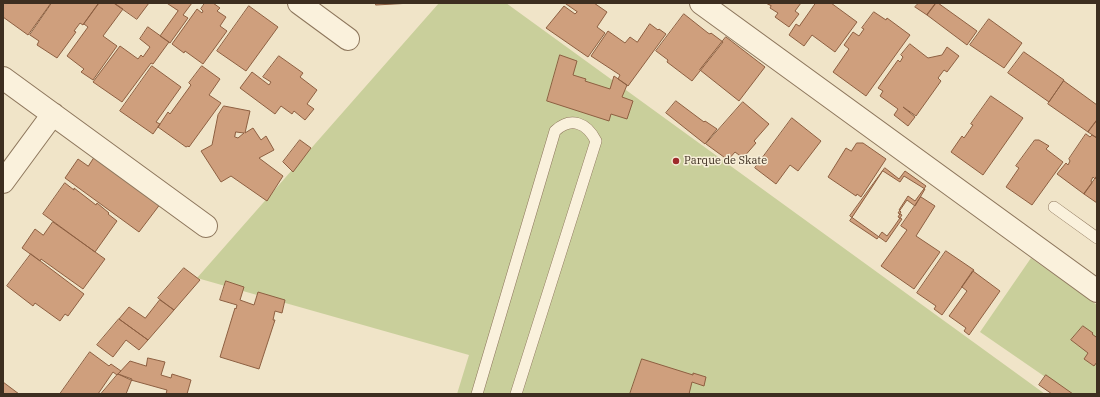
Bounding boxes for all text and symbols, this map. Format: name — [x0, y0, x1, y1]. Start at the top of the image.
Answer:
place label: Parque de Skate — [684, 154, 767, 168]
marker: Parque de Skate — [671, 156, 681, 166]

